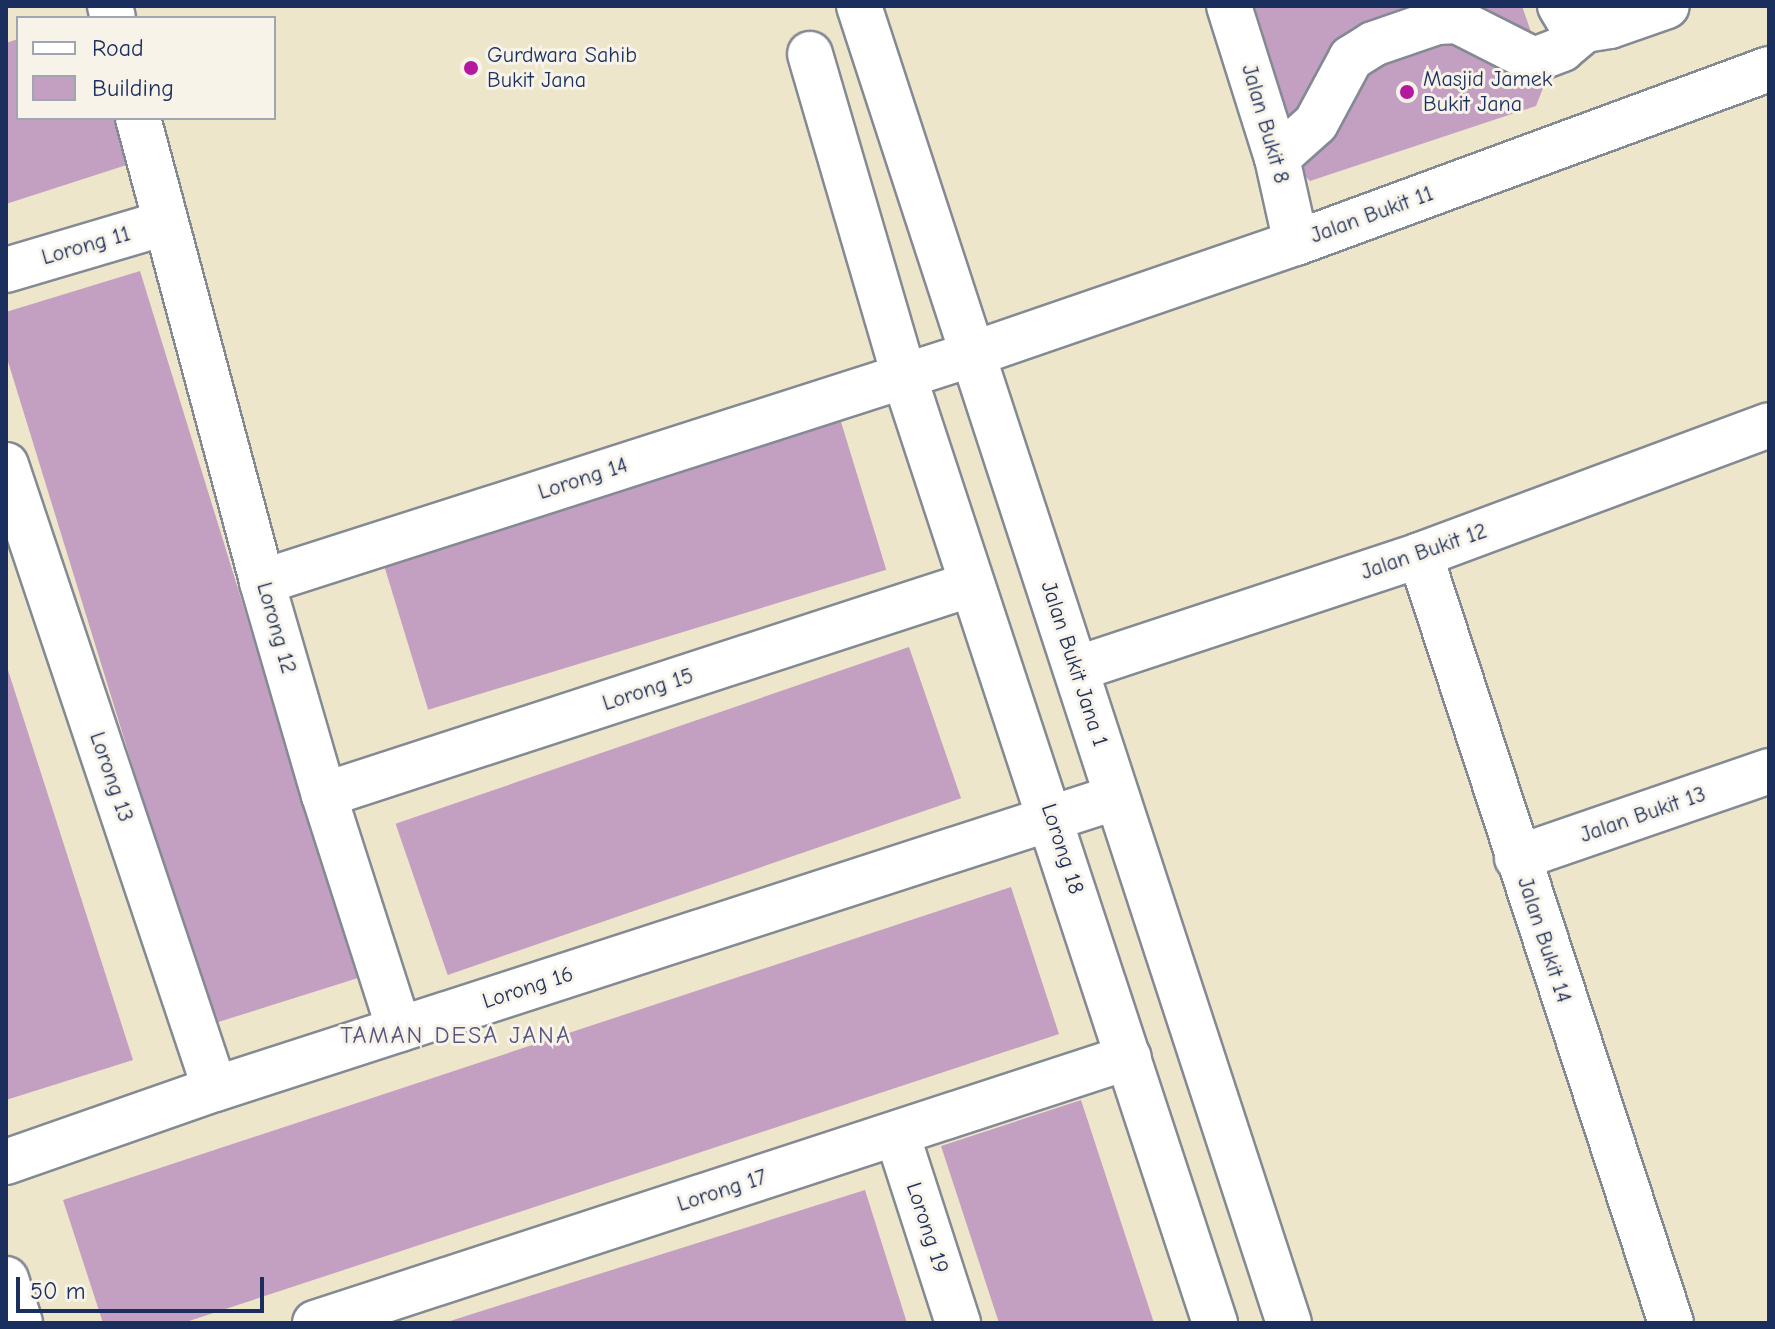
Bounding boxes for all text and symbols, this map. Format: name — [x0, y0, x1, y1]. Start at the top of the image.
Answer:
legend — [16, 16, 276, 120]
text: Road — [92, 34, 144, 62]
place label: Gurdwara Sahib Bukit Jana — [487, 42, 637, 94]
marker: Gurdwara Sahib Bukit Jana — [462, 59, 480, 77]
street label: Jalan Bukit 8 — [1235, 61, 1295, 187]
place label: Masjid Jamek Bukit Jana — [1423, 66, 1552, 118]
text: Building — [92, 74, 174, 102]
marker: Masjid Jamek Bukit Jana — [1398, 83, 1416, 101]
street label: Jalan Bukit 11 — [1307, 181, 1437, 249]
street label: Lorong 11 — [39, 221, 133, 271]
street label: Lorong 14 — [535, 452, 631, 506]
street label: Jalan Bukit 12 — [1358, 518, 1490, 586]
street label: Jalan Bukit Jana 1 — [1035, 578, 1113, 750]
street label: Lorong 12 — [250, 579, 302, 677]
street label: Lorong 15 — [599, 663, 697, 717]
street label: Lorong 13 — [83, 729, 139, 825]
street label: Jalan Bukit 13 — [1577, 781, 1709, 849]
street label: Lorong 18 — [1035, 800, 1089, 898]
street label: Jalan Bukit 14 — [1511, 874, 1577, 1006]
street label: Lorong 16 — [479, 961, 577, 1015]
district label: TAMAN DESA JANA — [340, 1022, 572, 1050]
street label: Lorong 17 — [674, 1164, 770, 1218]
street label: Lorong 19 — [900, 1179, 954, 1277]
scale bar — [20, 1261, 268, 1311]
text: 50 m — [30, 1277, 86, 1305]

